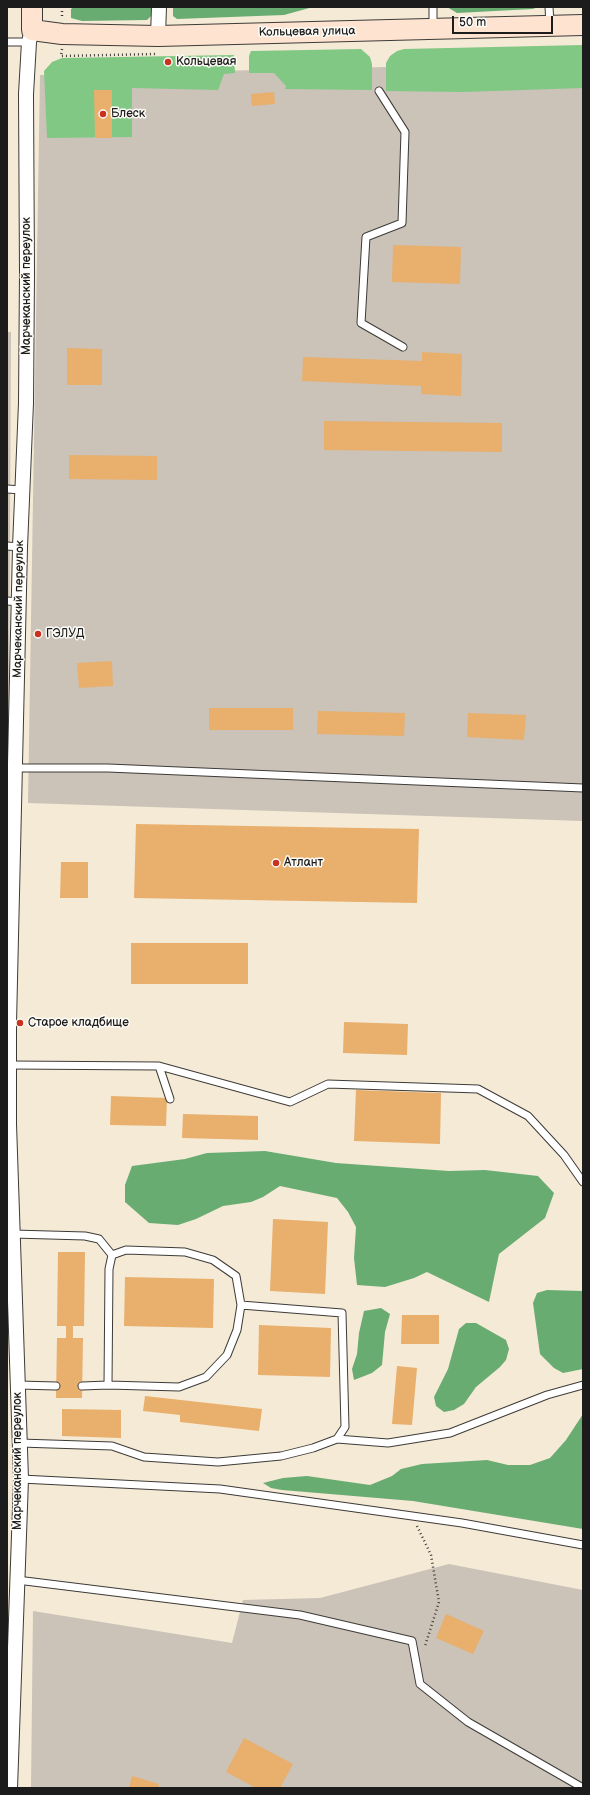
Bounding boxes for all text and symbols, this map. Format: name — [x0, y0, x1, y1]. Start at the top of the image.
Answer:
scale bar — [454, 8, 555, 34]
text: 50 m — [459, 15, 486, 30]
street label: Кольцевая улица — [258, 24, 356, 40]
place label: Кольцевая — [176, 55, 236, 69]
marker: Кольцевая — [163, 57, 173, 67]
place label: Блеск — [111, 107, 145, 121]
marker: Блеск — [98, 109, 108, 119]
street label: Марчеканский переулок — [20, 217, 34, 355]
street label: Марчеканский переулок — [11, 540, 27, 678]
place label: ГЭЛУД — [46, 627, 84, 641]
marker: ГЭЛУД — [33, 629, 43, 639]
place label: Атлант — [284, 856, 323, 870]
marker: Атлант — [271, 858, 281, 868]
place label: Старое кладбище — [28, 1016, 129, 1030]
marker: Старое кладбище — [15, 1018, 25, 1028]
street label: Марчеканский переулок — [11, 1392, 25, 1530]

